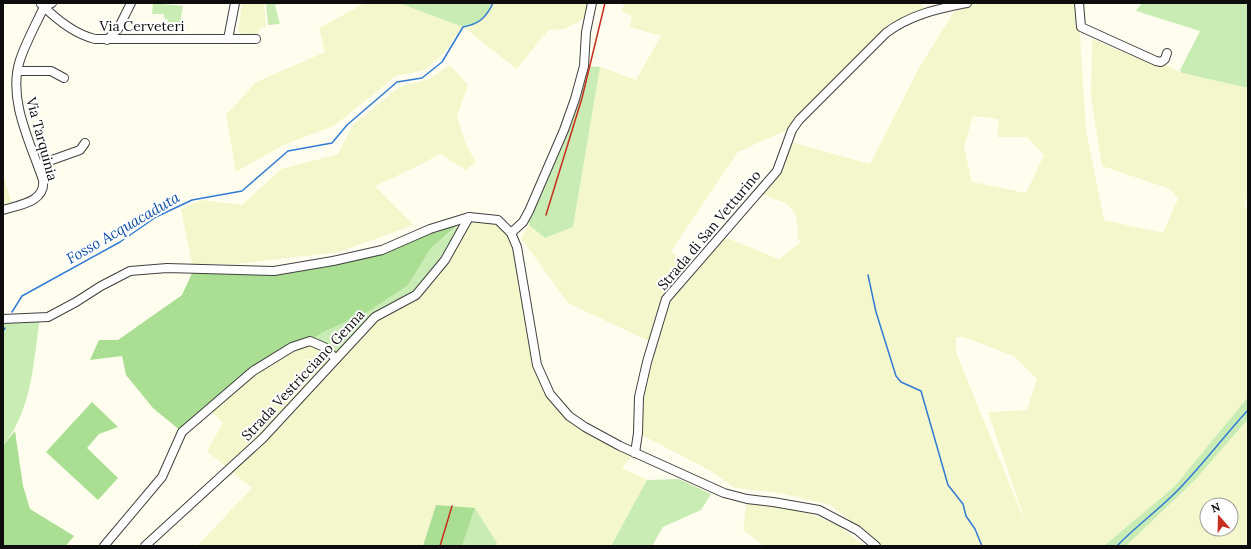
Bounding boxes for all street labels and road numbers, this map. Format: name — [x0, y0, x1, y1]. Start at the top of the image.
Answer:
street label: Via Cerveteri — [99, 17, 184, 35]
street label: Via Tarquinia — [22, 94, 62, 183]
street label: Strada di San Vetturino — [654, 166, 764, 294]
street label: Strada Vestricciano Genna — [238, 306, 368, 444]

